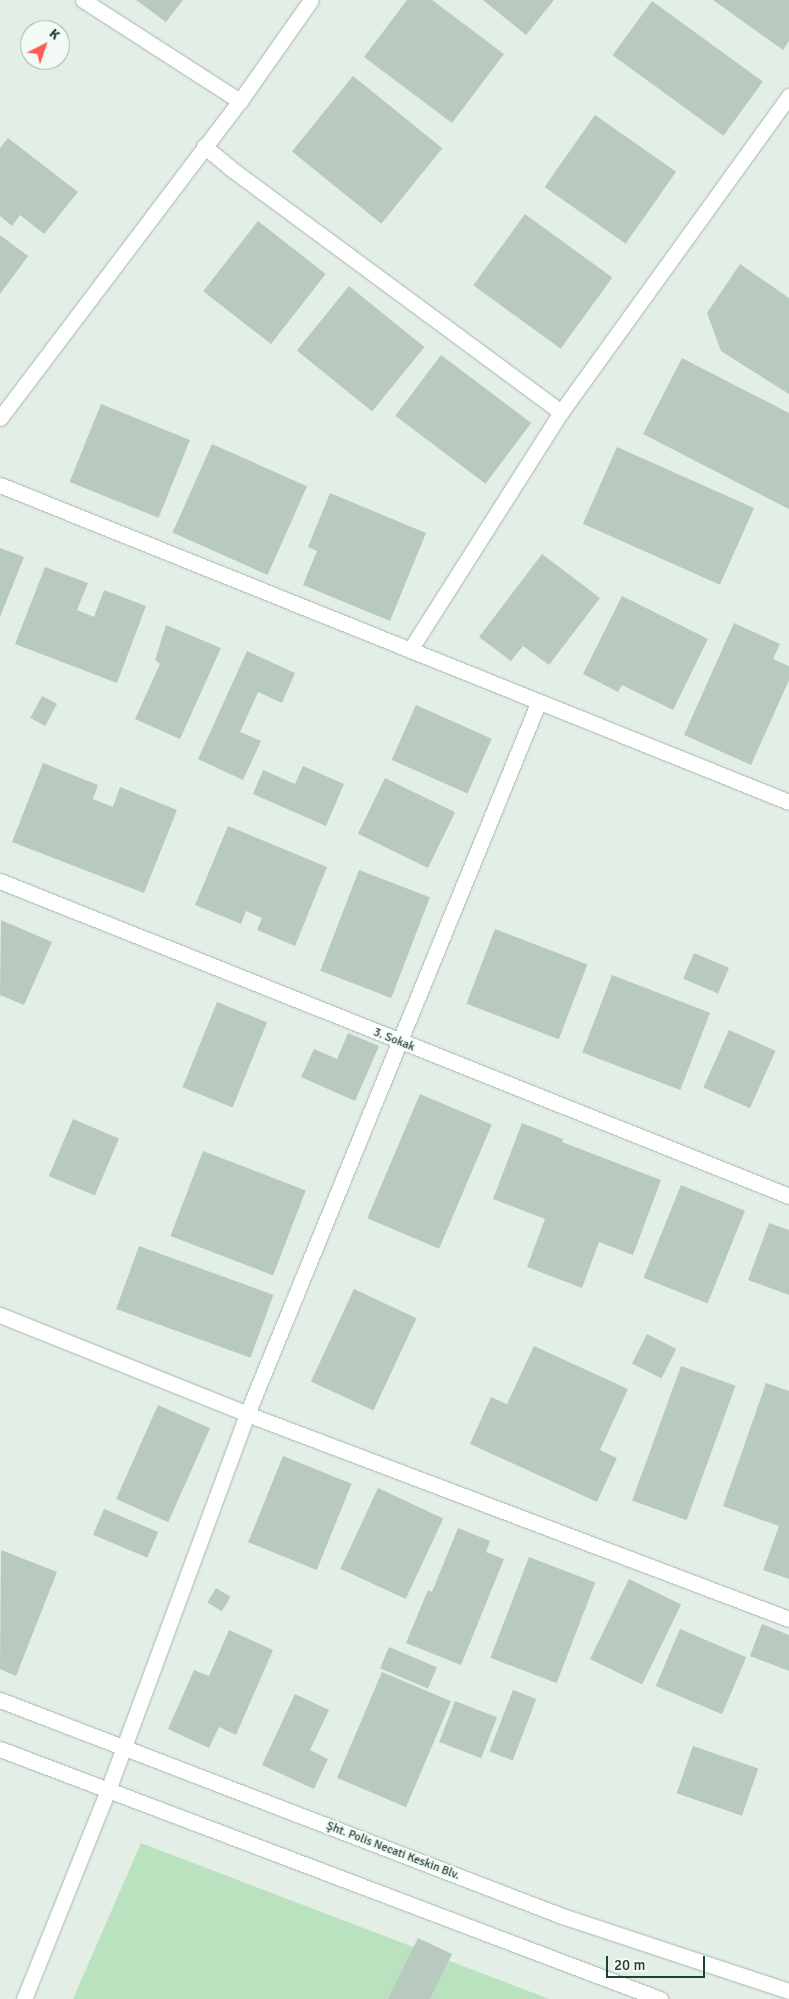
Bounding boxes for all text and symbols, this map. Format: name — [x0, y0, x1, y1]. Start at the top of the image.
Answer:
north arrow — [20, 20, 70, 70]
text: K — [46, 25, 63, 43]
street label: 3. Sokak — [371, 1025, 417, 1055]
street label: Şht. Polis Necati Keskin Blv. — [324, 1819, 462, 1883]
scale bar — [609, 1946, 708, 1978]
text: 20 m — [614, 1956, 645, 1974]

